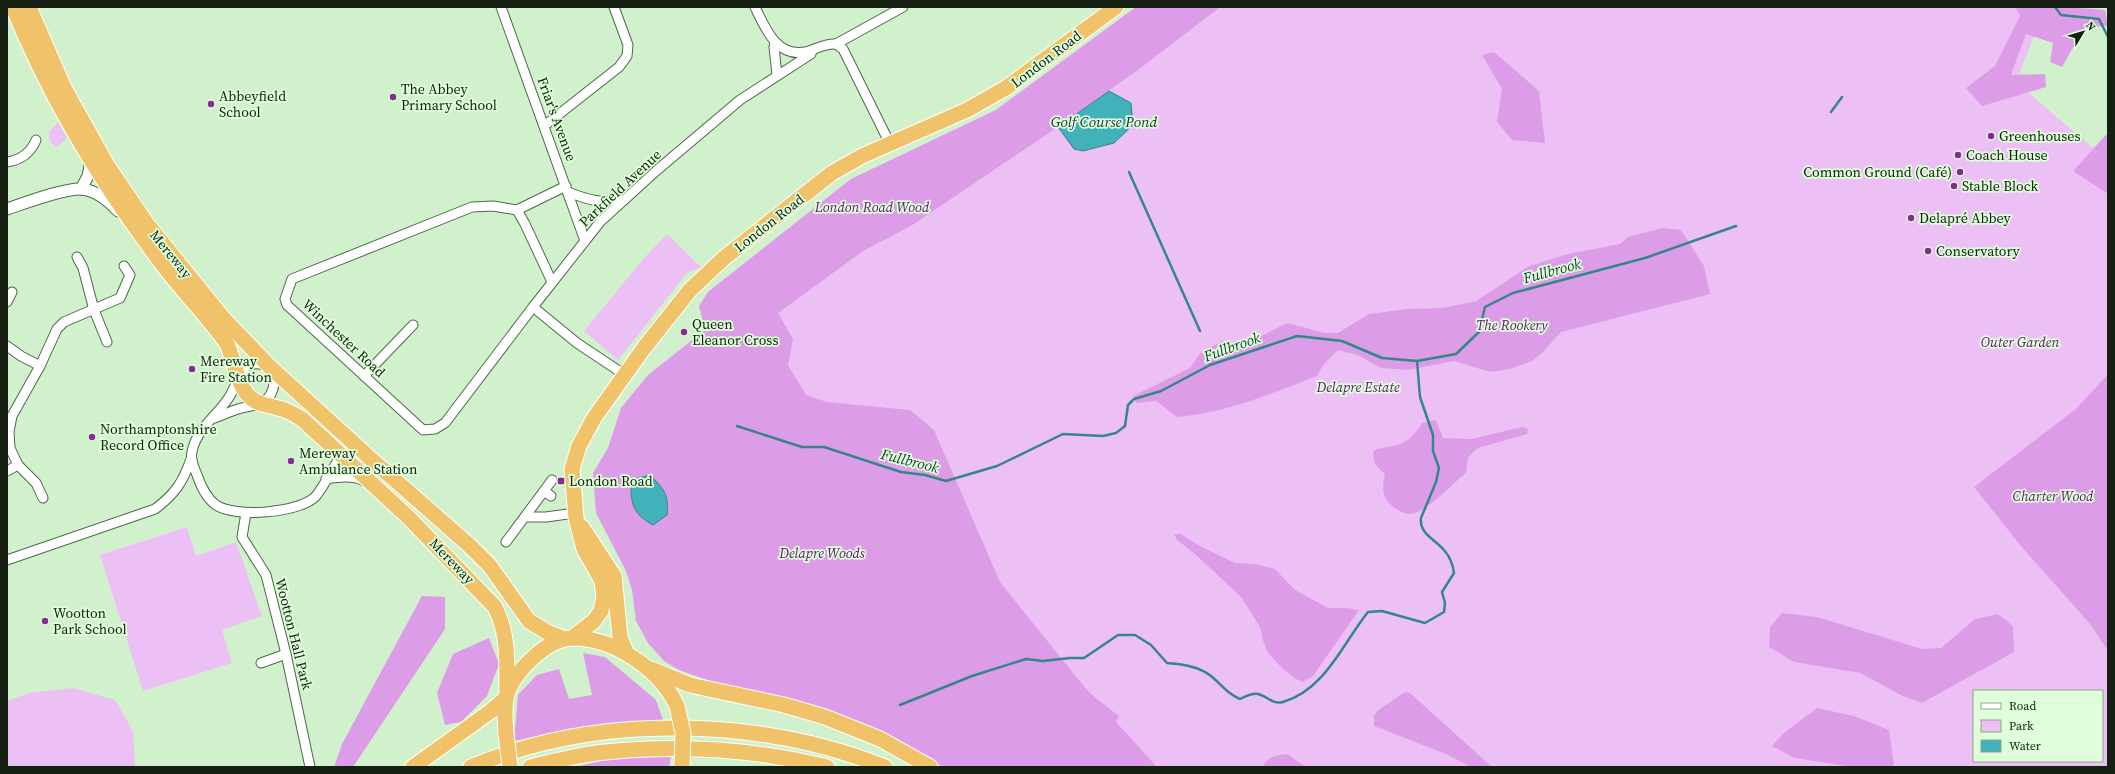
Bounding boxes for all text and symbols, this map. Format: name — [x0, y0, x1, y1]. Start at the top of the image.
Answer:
north arrow — [2063, 12, 2103, 52]
text: N — [2082, 18, 2099, 34]
street label: London Road — [1007, 26, 1085, 92]
street label: Friar's Avenue — [533, 74, 581, 164]
place label: The Abbey Primary School — [401, 79, 497, 115]
place label: Abbeyfield School — [219, 86, 286, 122]
marker: The Abbey Primary School — [388, 92, 398, 102]
marker: Abbeyfield School — [206, 99, 216, 109]
water label: Golf Course Pond — [1051, 111, 1157, 132]
place label: Greenhouses — [1999, 126, 2081, 146]
marker: Greenhouses — [1986, 131, 1996, 141]
street label: Parkfield Avenue — [575, 145, 665, 231]
place label: Coach House — [1966, 145, 2048, 165]
marker: Coach House — [1953, 150, 1963, 160]
place label: Common Ground (Café) — [1803, 162, 1952, 182]
marker: Common Ground (Café) — [1955, 167, 1965, 177]
place label: Stable Block — [1962, 176, 2038, 196]
marker: Stable Block — [1949, 181, 1959, 191]
street label: London Road — [730, 189, 808, 257]
park label: London Road Wood — [814, 197, 930, 217]
place label: Delapré Abbey — [1919, 208, 2011, 228]
marker: Delapré Abbey — [1906, 213, 1916, 223]
street label: Mereway — [145, 226, 197, 283]
place label: Conservatory — [1936, 241, 2021, 261]
marker: Conservatory — [1923, 246, 1933, 256]
water label: Fullbrook — [1520, 252, 1584, 289]
street label: Winchester Road — [298, 294, 390, 382]
place label: Queen Eleanor Cross — [692, 314, 778, 350]
park label: The Rookery — [1476, 315, 1548, 335]
water label: Fullbrook — [1200, 326, 1264, 367]
marker: Queen Eleanor Cross — [679, 327, 689, 337]
park label: Outer Garden — [1981, 332, 2059, 352]
place label: Mereway Fire Station — [200, 351, 272, 387]
marker: Mereway Fire Station — [187, 364, 197, 374]
park label: Delapre Estate — [1315, 377, 1400, 397]
place label: Northamptonshire Record Office — [100, 419, 217, 455]
marker: Northamptonshire Record Office — [87, 432, 97, 442]
place label: Mereway Ambulance Station — [299, 443, 418, 479]
water label: Fullbrook — [878, 443, 942, 478]
marker: Mereway Ambulance Station — [286, 456, 296, 466]
place label: London Road — [569, 471, 653, 491]
marker: London Road — [556, 476, 566, 486]
park label: Charter Wood — [2013, 486, 2094, 506]
street label: Mereway — [425, 534, 480, 589]
park label: Delapre Woods — [778, 543, 866, 563]
street label: Wootton Hall Park — [270, 576, 318, 692]
place label: Wootton Park School — [53, 603, 127, 639]
marker: Wootton Park School — [40, 616, 50, 626]
legend — [1973, 690, 2103, 762]
text: Road — [2009, 698, 2036, 714]
text: Park — [2009, 718, 2034, 734]
text: Water — [2009, 738, 2041, 754]

